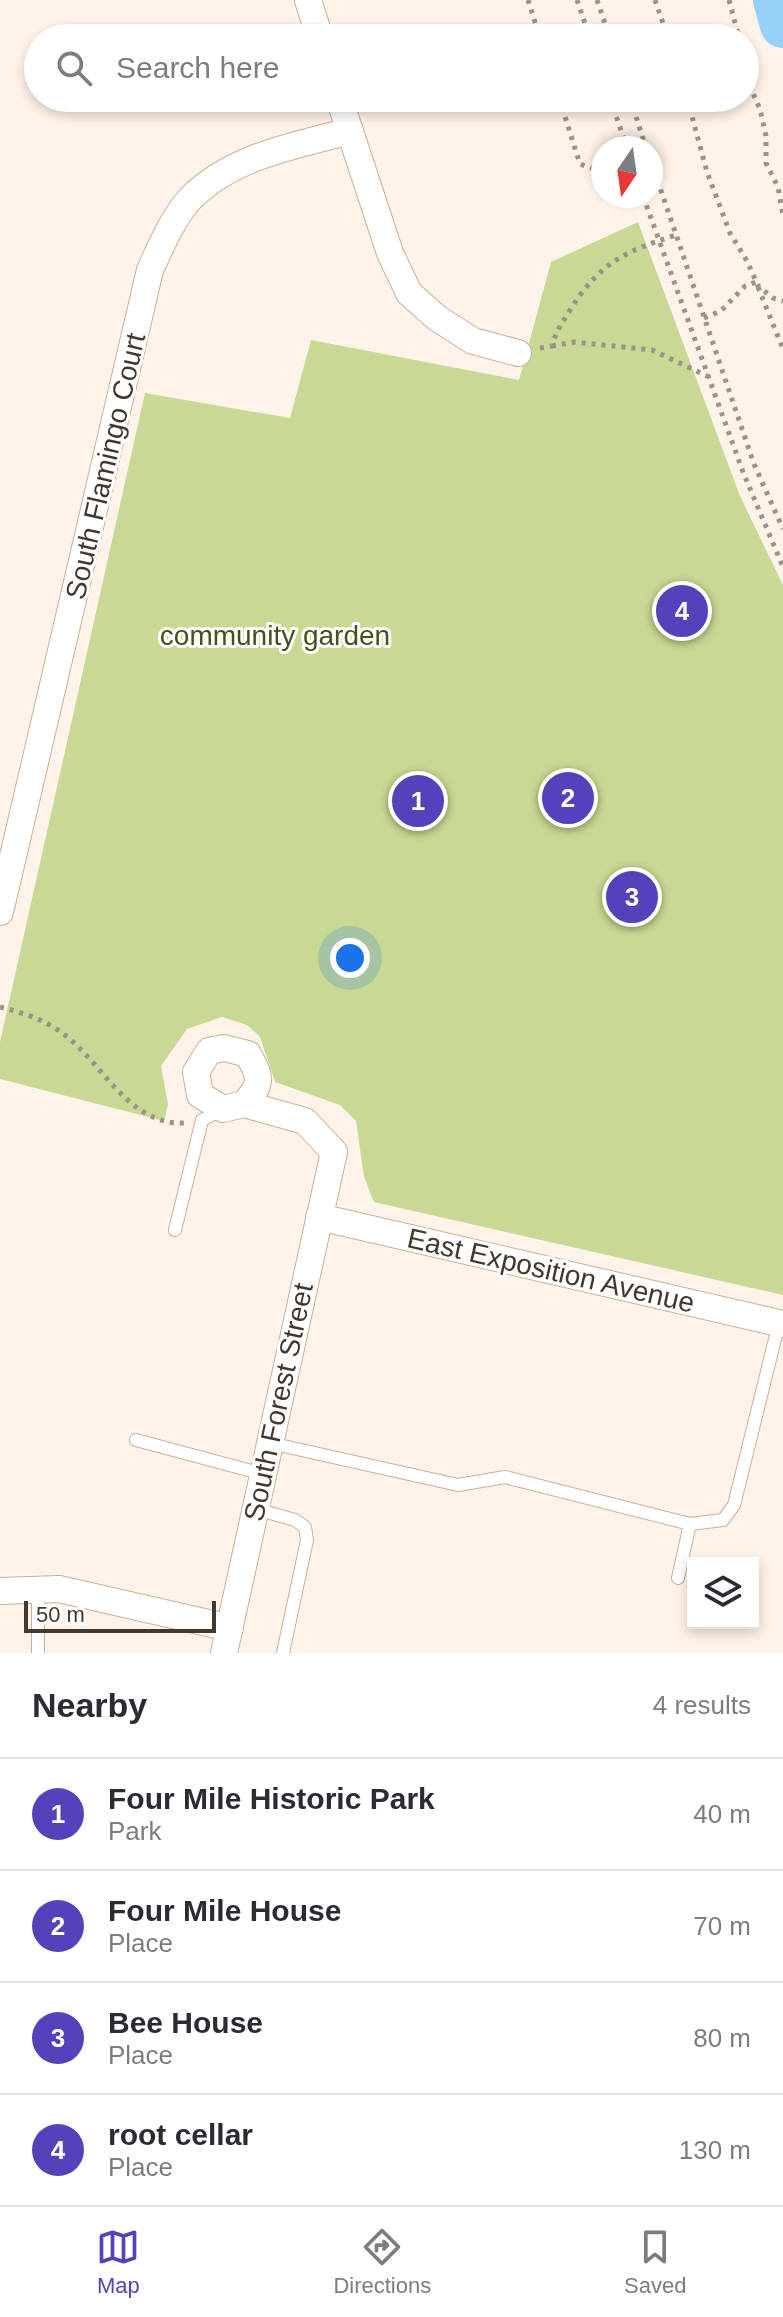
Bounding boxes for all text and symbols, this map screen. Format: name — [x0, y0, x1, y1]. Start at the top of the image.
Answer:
search box — [24, 24, 759, 112]
icon: search — [52, 46, 96, 90]
text: Search here — [116, 51, 279, 84]
north arrow — [591, 136, 663, 208]
street label: South Flamingo Court — [60, 330, 151, 602]
pin: 4 — [656, 581, 708, 641]
park label: community garden — [160, 620, 390, 651]
pin: 2 — [542, 768, 594, 828]
pin: 1 — [392, 771, 444, 831]
pin: 3 — [606, 867, 658, 927]
your location — [330, 938, 370, 978]
street label: East Exposition Avenue — [404, 1222, 697, 1319]
street label: South Forest Street — [238, 1280, 319, 1524]
map controls — [687, 1557, 759, 1629]
button: layers — [687, 1557, 759, 1629]
scale bar — [24, 1597, 216, 1633]
text: 50 m — [36, 1602, 85, 1627]
text: Nearby — [32, 1686, 147, 1724]
text: 4 results — [653, 1690, 751, 1720]
text: Four Mile Historic Park — [108, 1782, 435, 1815]
text: 1 — [51, 1799, 65, 1829]
text: 40 m — [693, 1799, 751, 1829]
text: Park — [108, 1816, 161, 1846]
text: Four Mile House — [108, 1894, 341, 1927]
text: 2 — [51, 1911, 65, 1941]
text: 70 m — [693, 1911, 751, 1941]
text: Place — [108, 1928, 173, 1958]
text: Bee House — [108, 2006, 263, 2039]
text: 3 — [51, 2023, 65, 2053]
text: 80 m — [693, 2023, 751, 2053]
text: Place — [108, 2040, 173, 2070]
text: root cellar — [108, 2118, 253, 2151]
text: 4 — [51, 2135, 65, 2165]
text: 130 m — [679, 2135, 751, 2165]
text: Place — [108, 2152, 173, 2182]
tab: Map — [96, 2225, 140, 2299]
tab: Directions — [333, 2225, 431, 2299]
tab: Saved — [624, 2225, 687, 2299]

